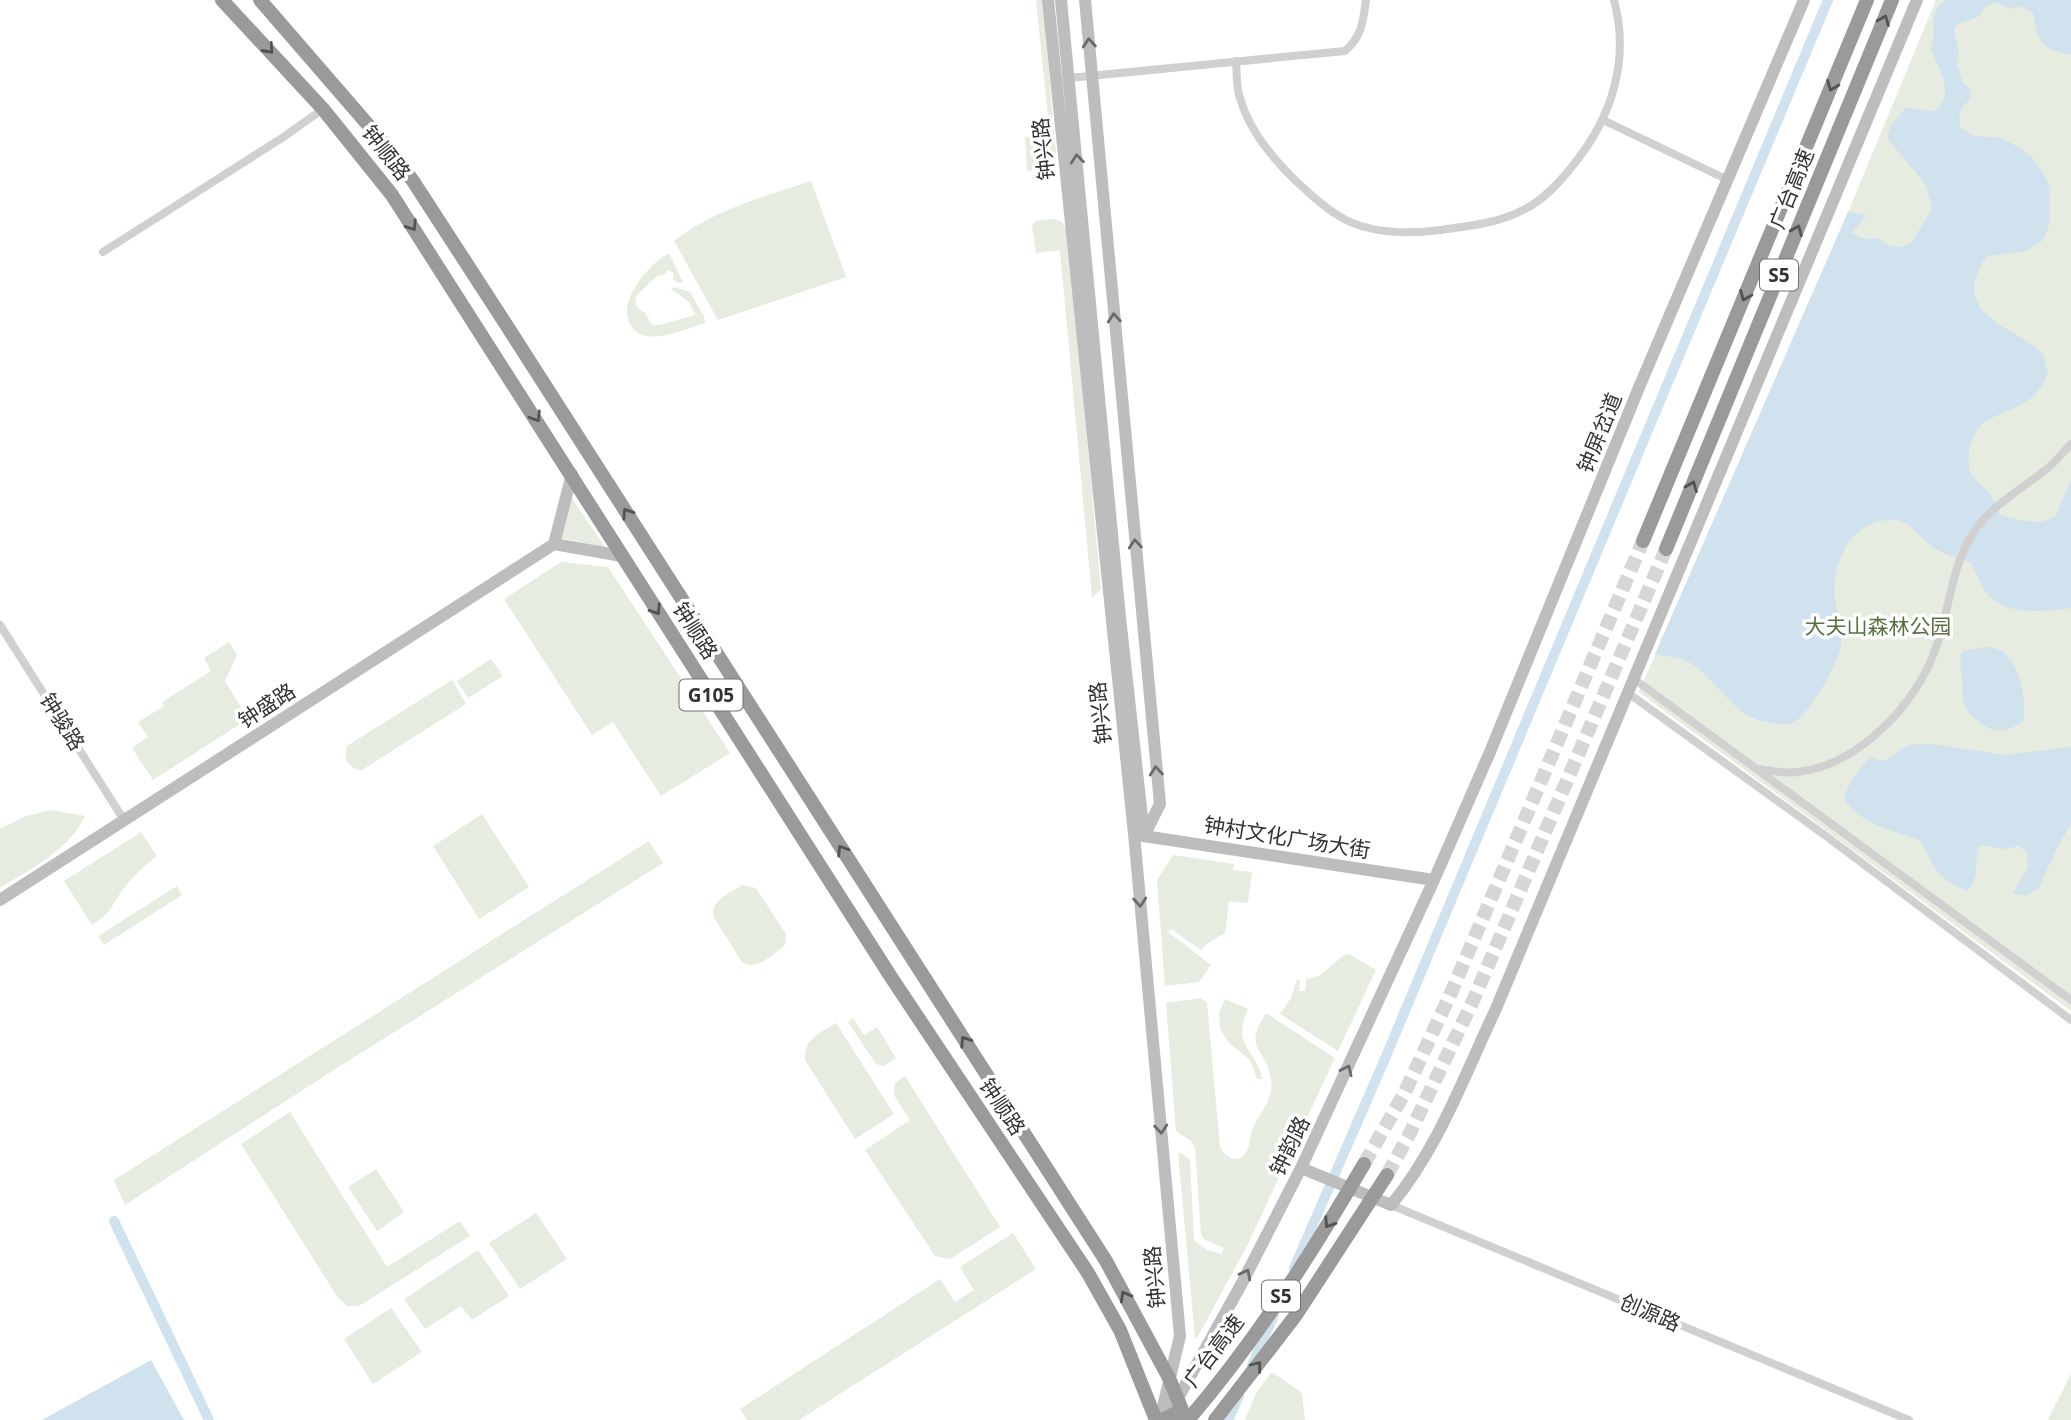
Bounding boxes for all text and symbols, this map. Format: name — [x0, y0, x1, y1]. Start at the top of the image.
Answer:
one-way arrow — [1875, 14, 1889, 26]
one-way arrow — [1081, 37, 1096, 48]
one-way arrow — [261, 41, 273, 54]
one-way arrow — [1826, 79, 1840, 91]
street label: 钟兴路 — [1026, 116, 1060, 182]
street label: 钟顺路 — [356, 119, 417, 186]
street label: 广台高速 — [1762, 144, 1820, 233]
one-way arrow — [1070, 153, 1085, 164]
one-way arrow — [404, 218, 416, 231]
one-way arrow — [1789, 225, 1803, 237]
road number: S5 — [1760, 260, 1798, 290]
one-way arrow — [1739, 289, 1753, 301]
one-way arrow — [1107, 312, 1122, 323]
street label: 钟屏岔道 — [1570, 388, 1628, 477]
one-way arrow — [527, 409, 540, 422]
one-way arrow — [1684, 481, 1698, 493]
one-way arrow — [623, 508, 636, 521]
one-way arrow — [1128, 539, 1143, 550]
street label: 钟顺路 — [667, 596, 725, 664]
one-way arrow — [648, 602, 661, 615]
park label: 大夫山森林公园 — [1805, 612, 1952, 640]
street label: 钟盛路 — [232, 676, 300, 734]
road number: G105 — [680, 680, 742, 710]
street label: 钟兴路 — [1083, 680, 1117, 746]
street label: 钟骏路 — [34, 687, 91, 756]
one-way arrow — [1149, 765, 1164, 777]
street label: 钟村文化广场大街 — [1202, 810, 1372, 864]
one-way arrow — [838, 844, 851, 857]
one-way arrow — [1132, 897, 1147, 908]
one-way arrow — [961, 1036, 974, 1049]
one-way arrow — [1339, 1065, 1353, 1077]
street label: 钟顺路 — [974, 1072, 1032, 1140]
street label: 钟韵路 — [1263, 1111, 1315, 1180]
one-way arrow — [1153, 1124, 1168, 1135]
one-way arrow — [1324, 1215, 1337, 1228]
street label: 钟兴路 — [1137, 1244, 1171, 1310]
one-way arrow — [1238, 1269, 1252, 1281]
road number: S5 — [1262, 1280, 1300, 1312]
street label: 创源路 — [1616, 1287, 1685, 1337]
one-way arrow — [1120, 1291, 1133, 1303]
street label: 广台高速 — [1177, 1308, 1250, 1392]
one-way arrow — [1249, 1362, 1262, 1374]

